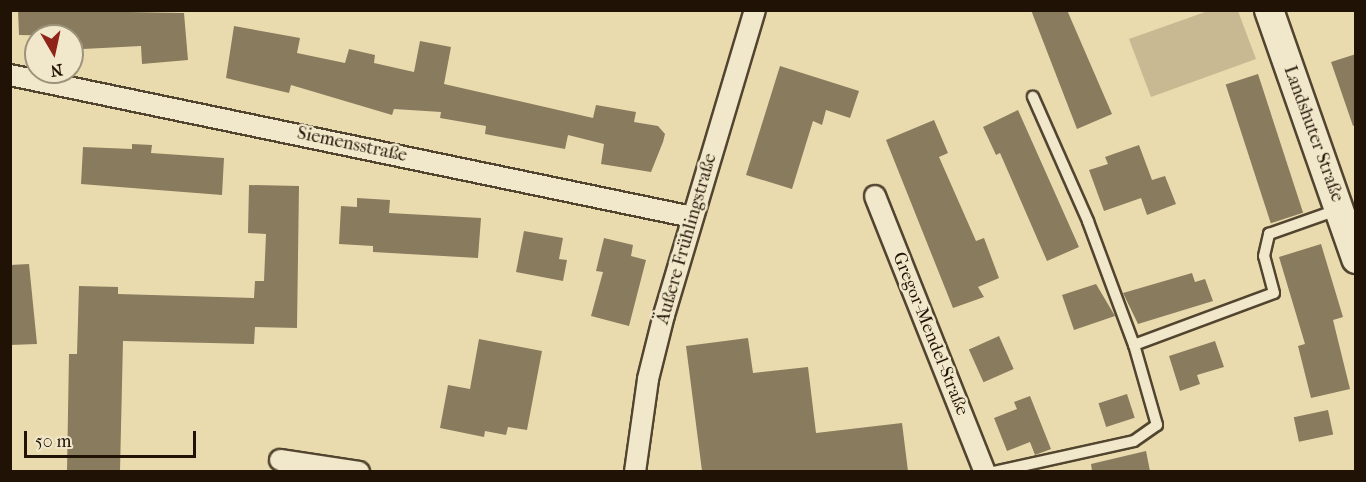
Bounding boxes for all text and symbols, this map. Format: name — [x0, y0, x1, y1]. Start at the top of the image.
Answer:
north arrow — [24, 24, 84, 84]
text: N — [49, 60, 64, 81]
street label: Landshuter Straße — [1278, 63, 1348, 205]
street label: Siemensstraße — [295, 123, 409, 167]
street label: Äußere Frühlingstraße — [652, 151, 722, 327]
street label: Gregor-Mendel-Straße — [887, 249, 973, 419]
scale bar — [27, 419, 200, 457]
text: 50 m — [35, 431, 71, 452]

